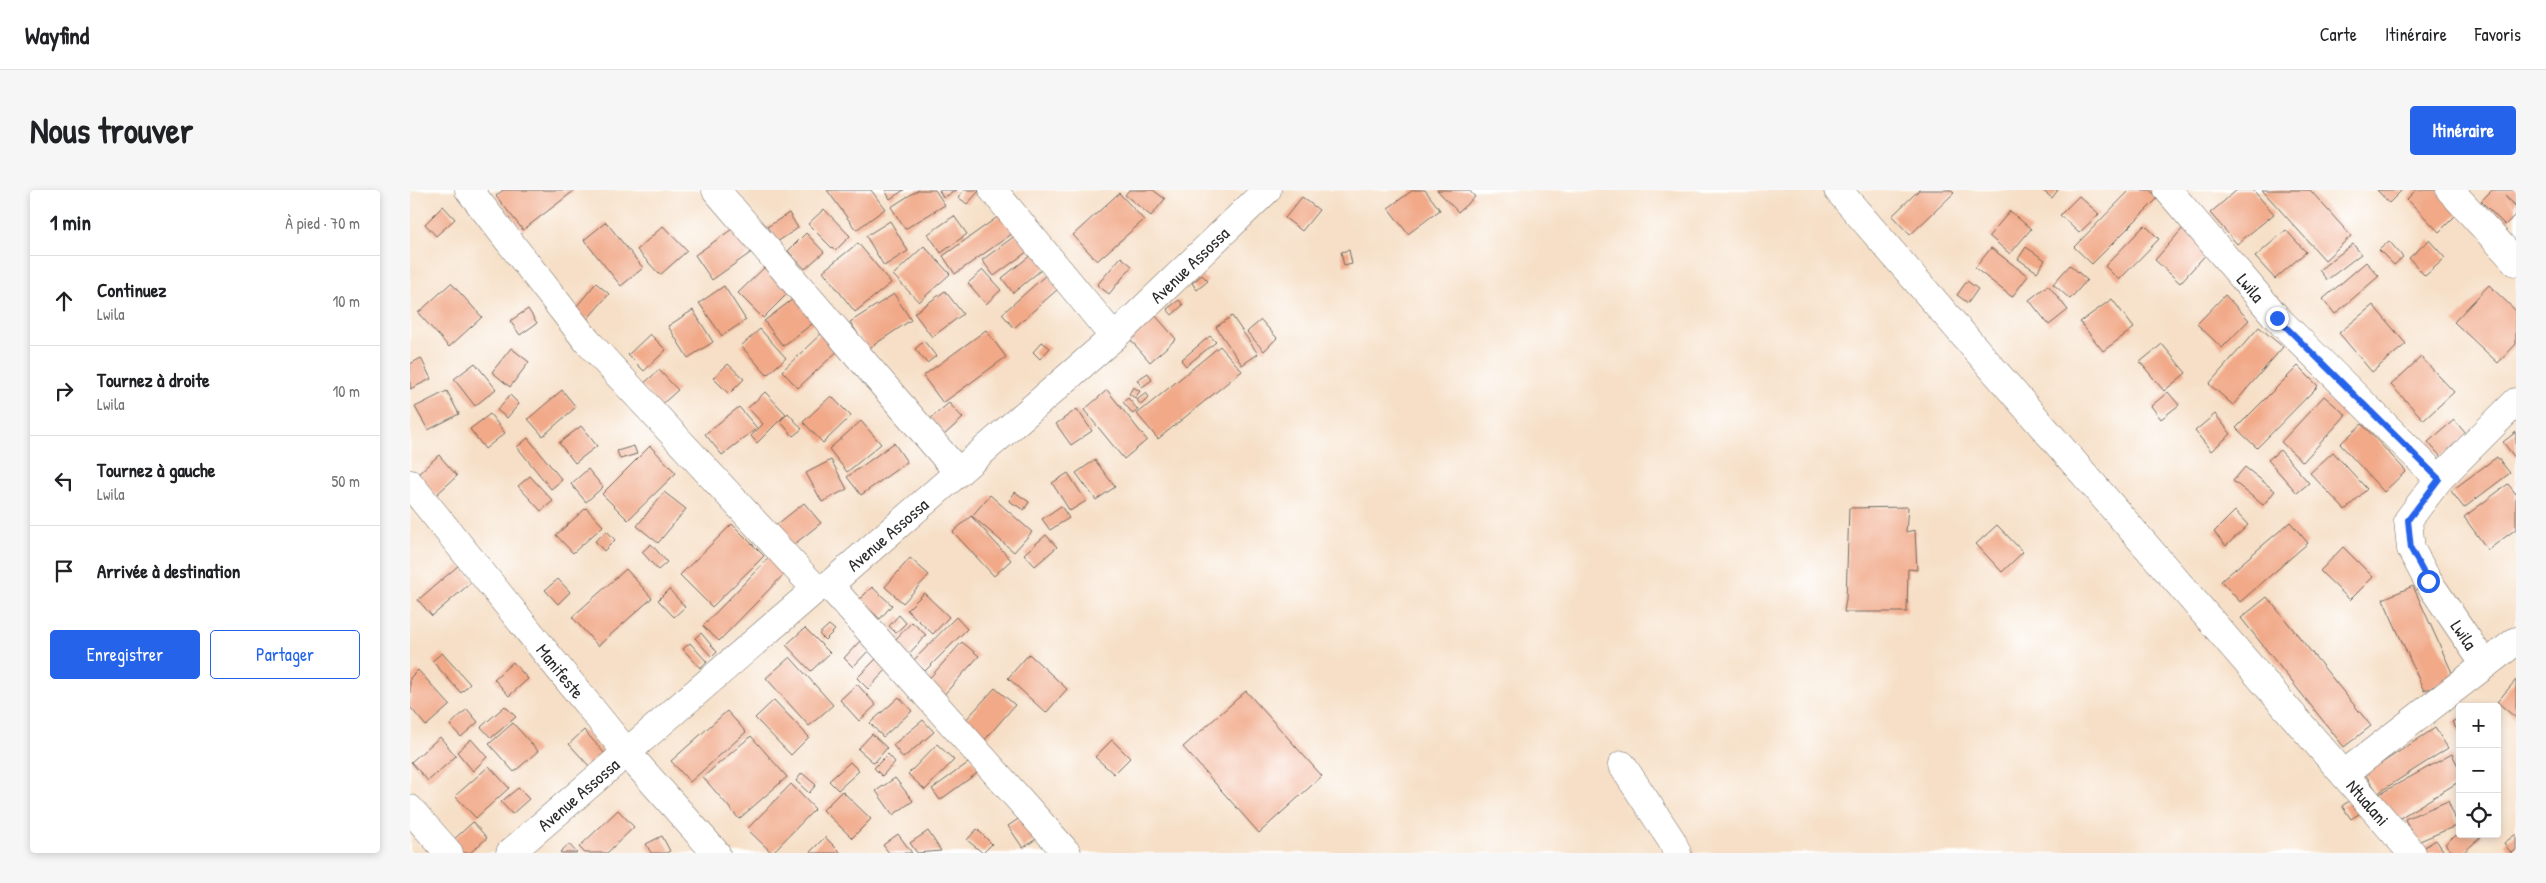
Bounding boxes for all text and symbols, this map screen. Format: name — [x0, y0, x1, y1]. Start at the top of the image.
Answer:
text: Wayfind — [25, 19, 89, 51]
text: Carte — [2320, 22, 2357, 47]
text: Itinéraire — [2385, 22, 2447, 47]
text: Favoris — [2475, 22, 2521, 47]
button: Itinéraire — [2410, 106, 2516, 155]
text: Nous trouver — [30, 107, 193, 154]
text: 1 min — [50, 208, 91, 237]
text: À pied · 70 m — [285, 212, 360, 234]
street label: Avenue Assossa — [1144, 221, 1234, 309]
street label: Lwila — [2231, 268, 2271, 307]
text: Continuez — [97, 277, 166, 303]
icon: ahead — [50, 287, 78, 315]
text: 10 m — [332, 290, 360, 312]
text: Lwila — [97, 303, 124, 325]
route end — [2266, 307, 2289, 330]
text: Tournez à droite — [97, 367, 210, 393]
icon: right — [50, 377, 78, 405]
text: 10 m — [332, 380, 360, 402]
text: Lwila — [97, 393, 124, 415]
text: Tournez à gauche — [97, 457, 215, 483]
icon: left — [50, 467, 78, 495]
text: 50 m — [332, 470, 360, 492]
text: Lwila — [97, 483, 124, 505]
street label: Avenue Assossa — [841, 492, 933, 577]
icon: arrive — [50, 557, 78, 585]
text: Arrivée à destination — [97, 558, 240, 584]
route start — [2417, 570, 2440, 593]
street label: Lwila — [2445, 615, 2483, 654]
button: Enregistrer — [50, 630, 200, 679]
button: Partager — [210, 630, 360, 679]
street label: Manifeste — [531, 638, 590, 704]
map controls — [2456, 703, 2501, 838]
button: + — [2456, 703, 2501, 748]
button: − — [2456, 748, 2501, 793]
street label: Avenue Assossa — [532, 752, 624, 837]
street label: Ntualani — [2341, 774, 2395, 831]
button: locate — [2456, 793, 2501, 838]

